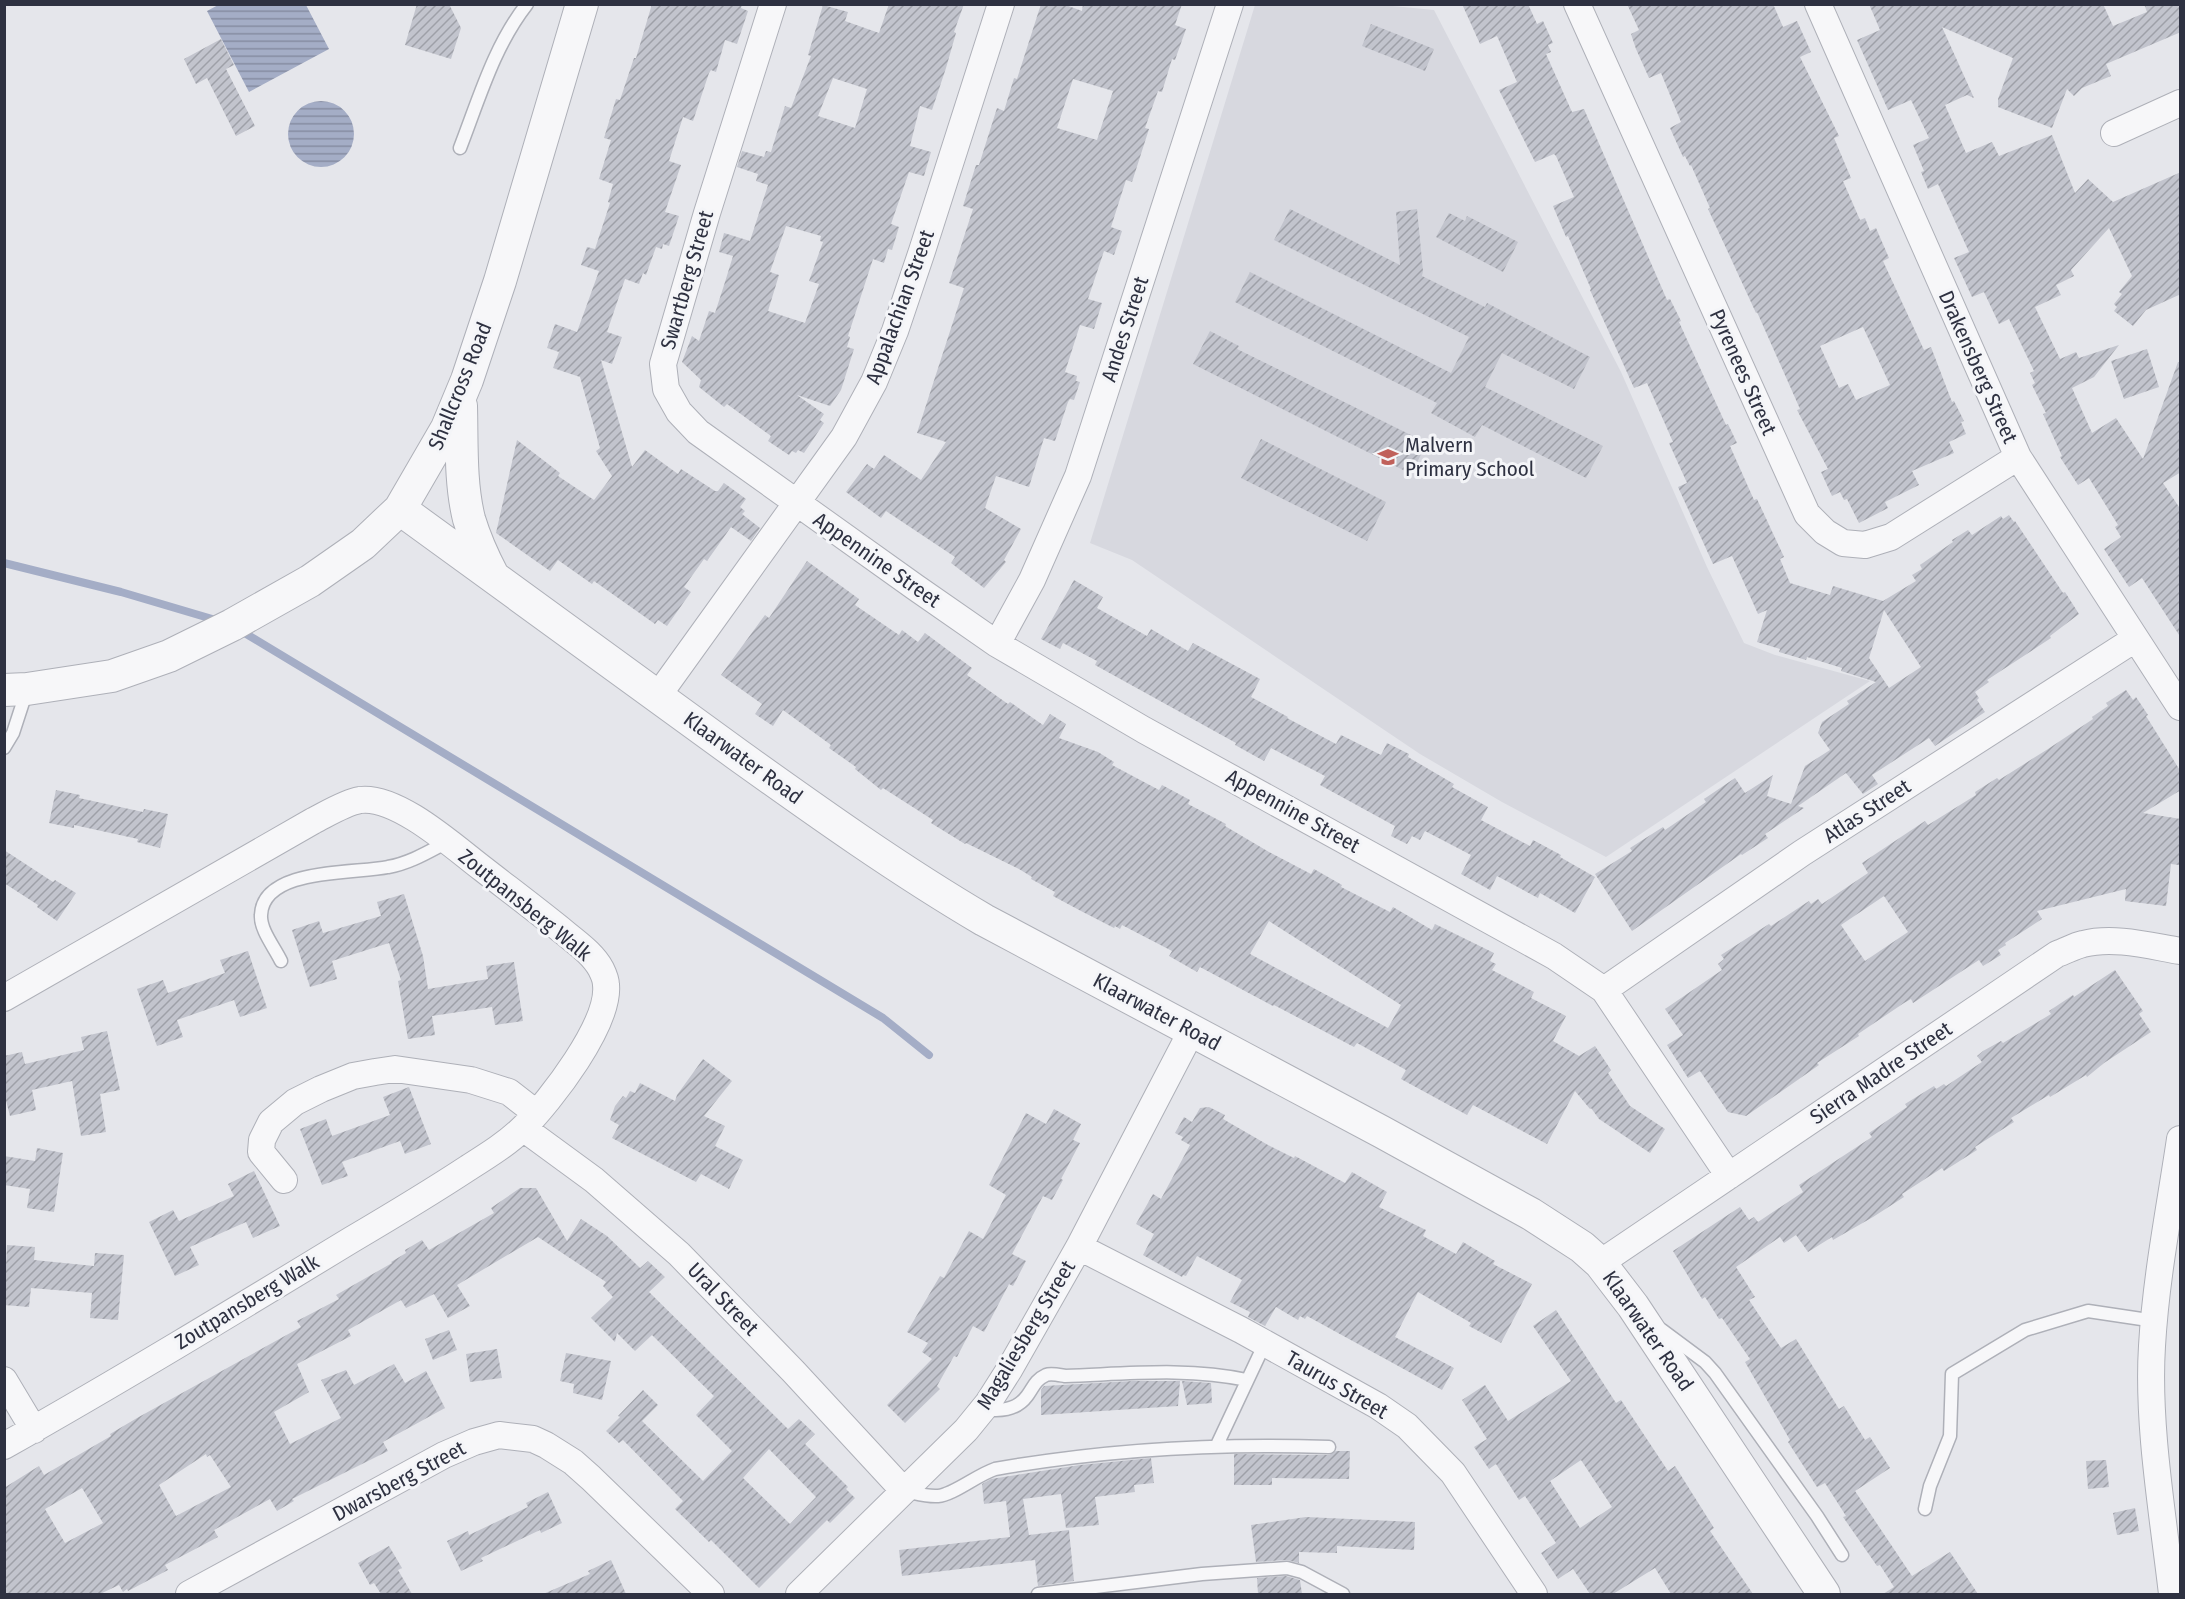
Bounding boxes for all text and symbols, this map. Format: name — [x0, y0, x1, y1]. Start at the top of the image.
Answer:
street label: Swartberg Street — [655, 207, 719, 353]
street label: Appalachian Street — [860, 226, 940, 388]
street label: Andes Street — [1096, 273, 1154, 385]
street label: Drakensberg Street — [1933, 287, 2023, 447]
street label: Pyrenees Street — [1704, 305, 1782, 439]
street label: Shallcross Road — [423, 318, 497, 454]
place label: Malvern Primary School — [1405, 432, 1535, 482]
school or university icon: Malvern Primary School — [1376, 445, 1400, 469]
street label: Appennine Street — [808, 507, 946, 614]
street label: Klaarwater Road — [678, 706, 808, 810]
street label: Appennine Street — [1221, 763, 1365, 859]
street label: Atlas Street — [1818, 773, 1916, 849]
street label: Zoutpansberg Walk — [453, 843, 597, 967]
street label: Klaarwater Road — [1089, 967, 1225, 1057]
street label: Sierra Madre Street — [1805, 1016, 1957, 1130]
street label: Zoutpansberg Walk — [170, 1249, 324, 1355]
street label: Magaliesberg Street — [971, 1255, 1081, 1414]
street label: Ural Street — [682, 1257, 764, 1341]
street label: Klaarwater Road — [1597, 1266, 1699, 1396]
street label: Taurus Street — [1281, 1345, 1393, 1425]
street label: Dwarsberg Street — [328, 1435, 470, 1527]

